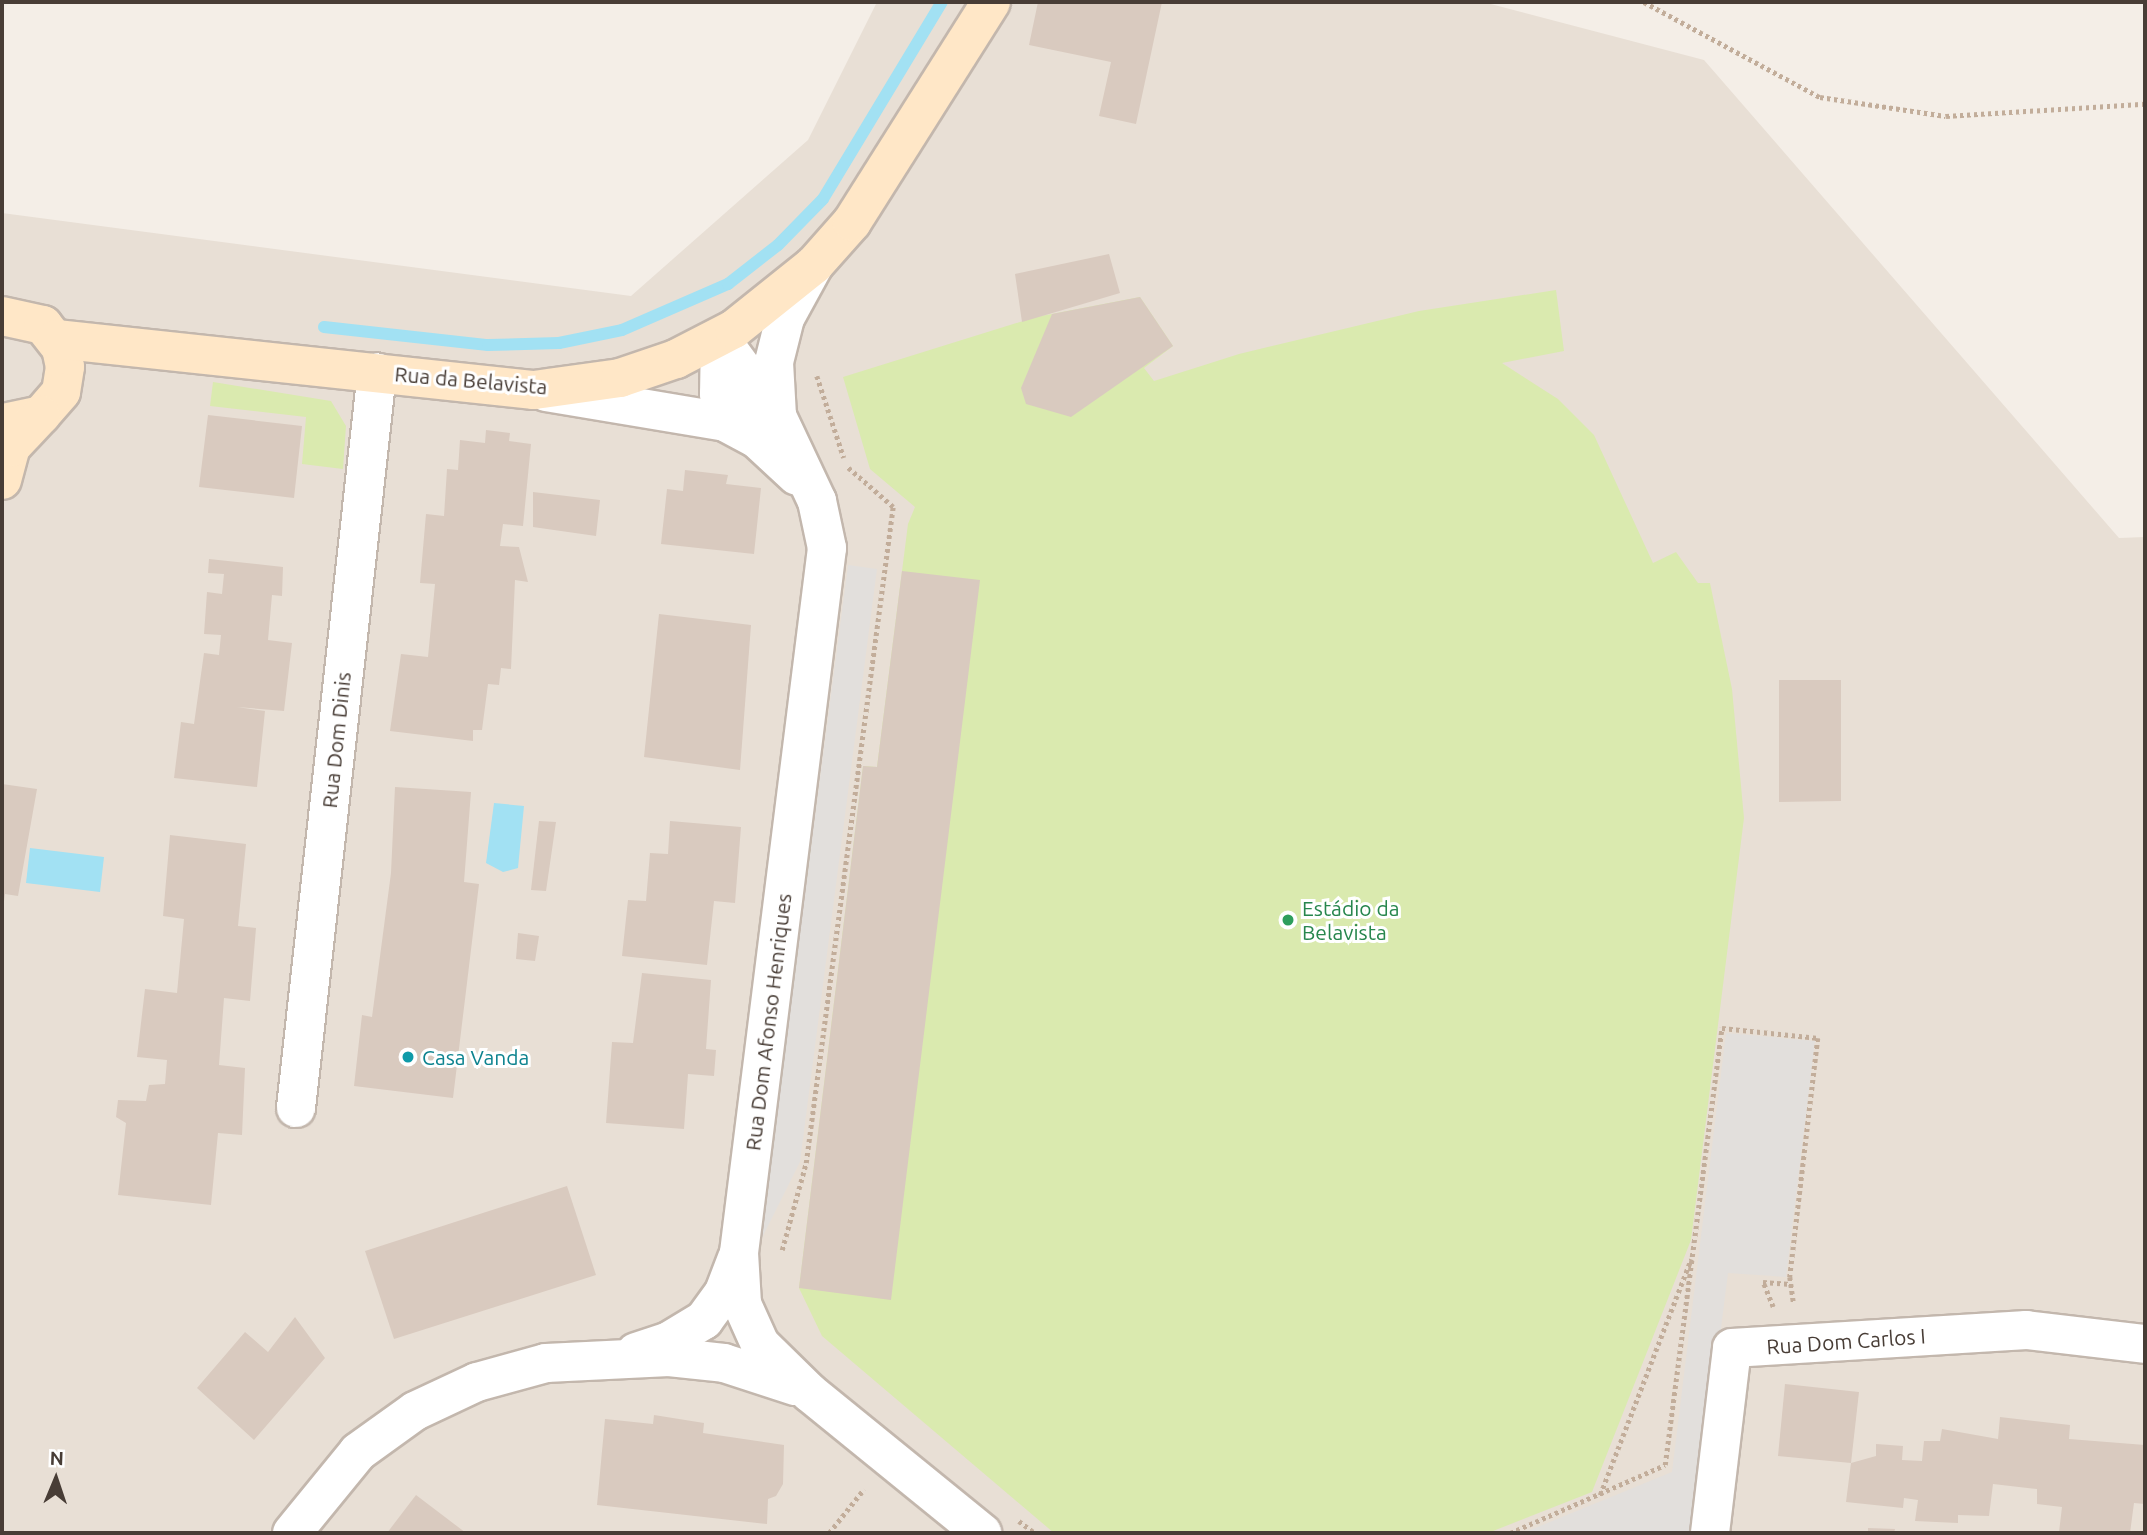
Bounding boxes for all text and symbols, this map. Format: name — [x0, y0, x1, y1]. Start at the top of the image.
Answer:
street label: Rua da Belavista — [394, 361, 548, 399]
street label: Rua Dom Dinis — [316, 671, 356, 809]
street label: Rua Dom Afonso Henriques — [740, 892, 796, 1152]
place label: Estádio da Belavista — [1302, 895, 1399, 945]
marker: Estádio da Belavista — [1280, 912, 1296, 928]
place label: Casa Vanda — [422, 1044, 529, 1070]
marker: Casa Vanda — [400, 1049, 416, 1065]
street label: Rua Dom Carlos I — [1766, 1323, 1926, 1359]
north arrow — [21, 1444, 91, 1514]
text: N — [49, 1447, 64, 1469]

